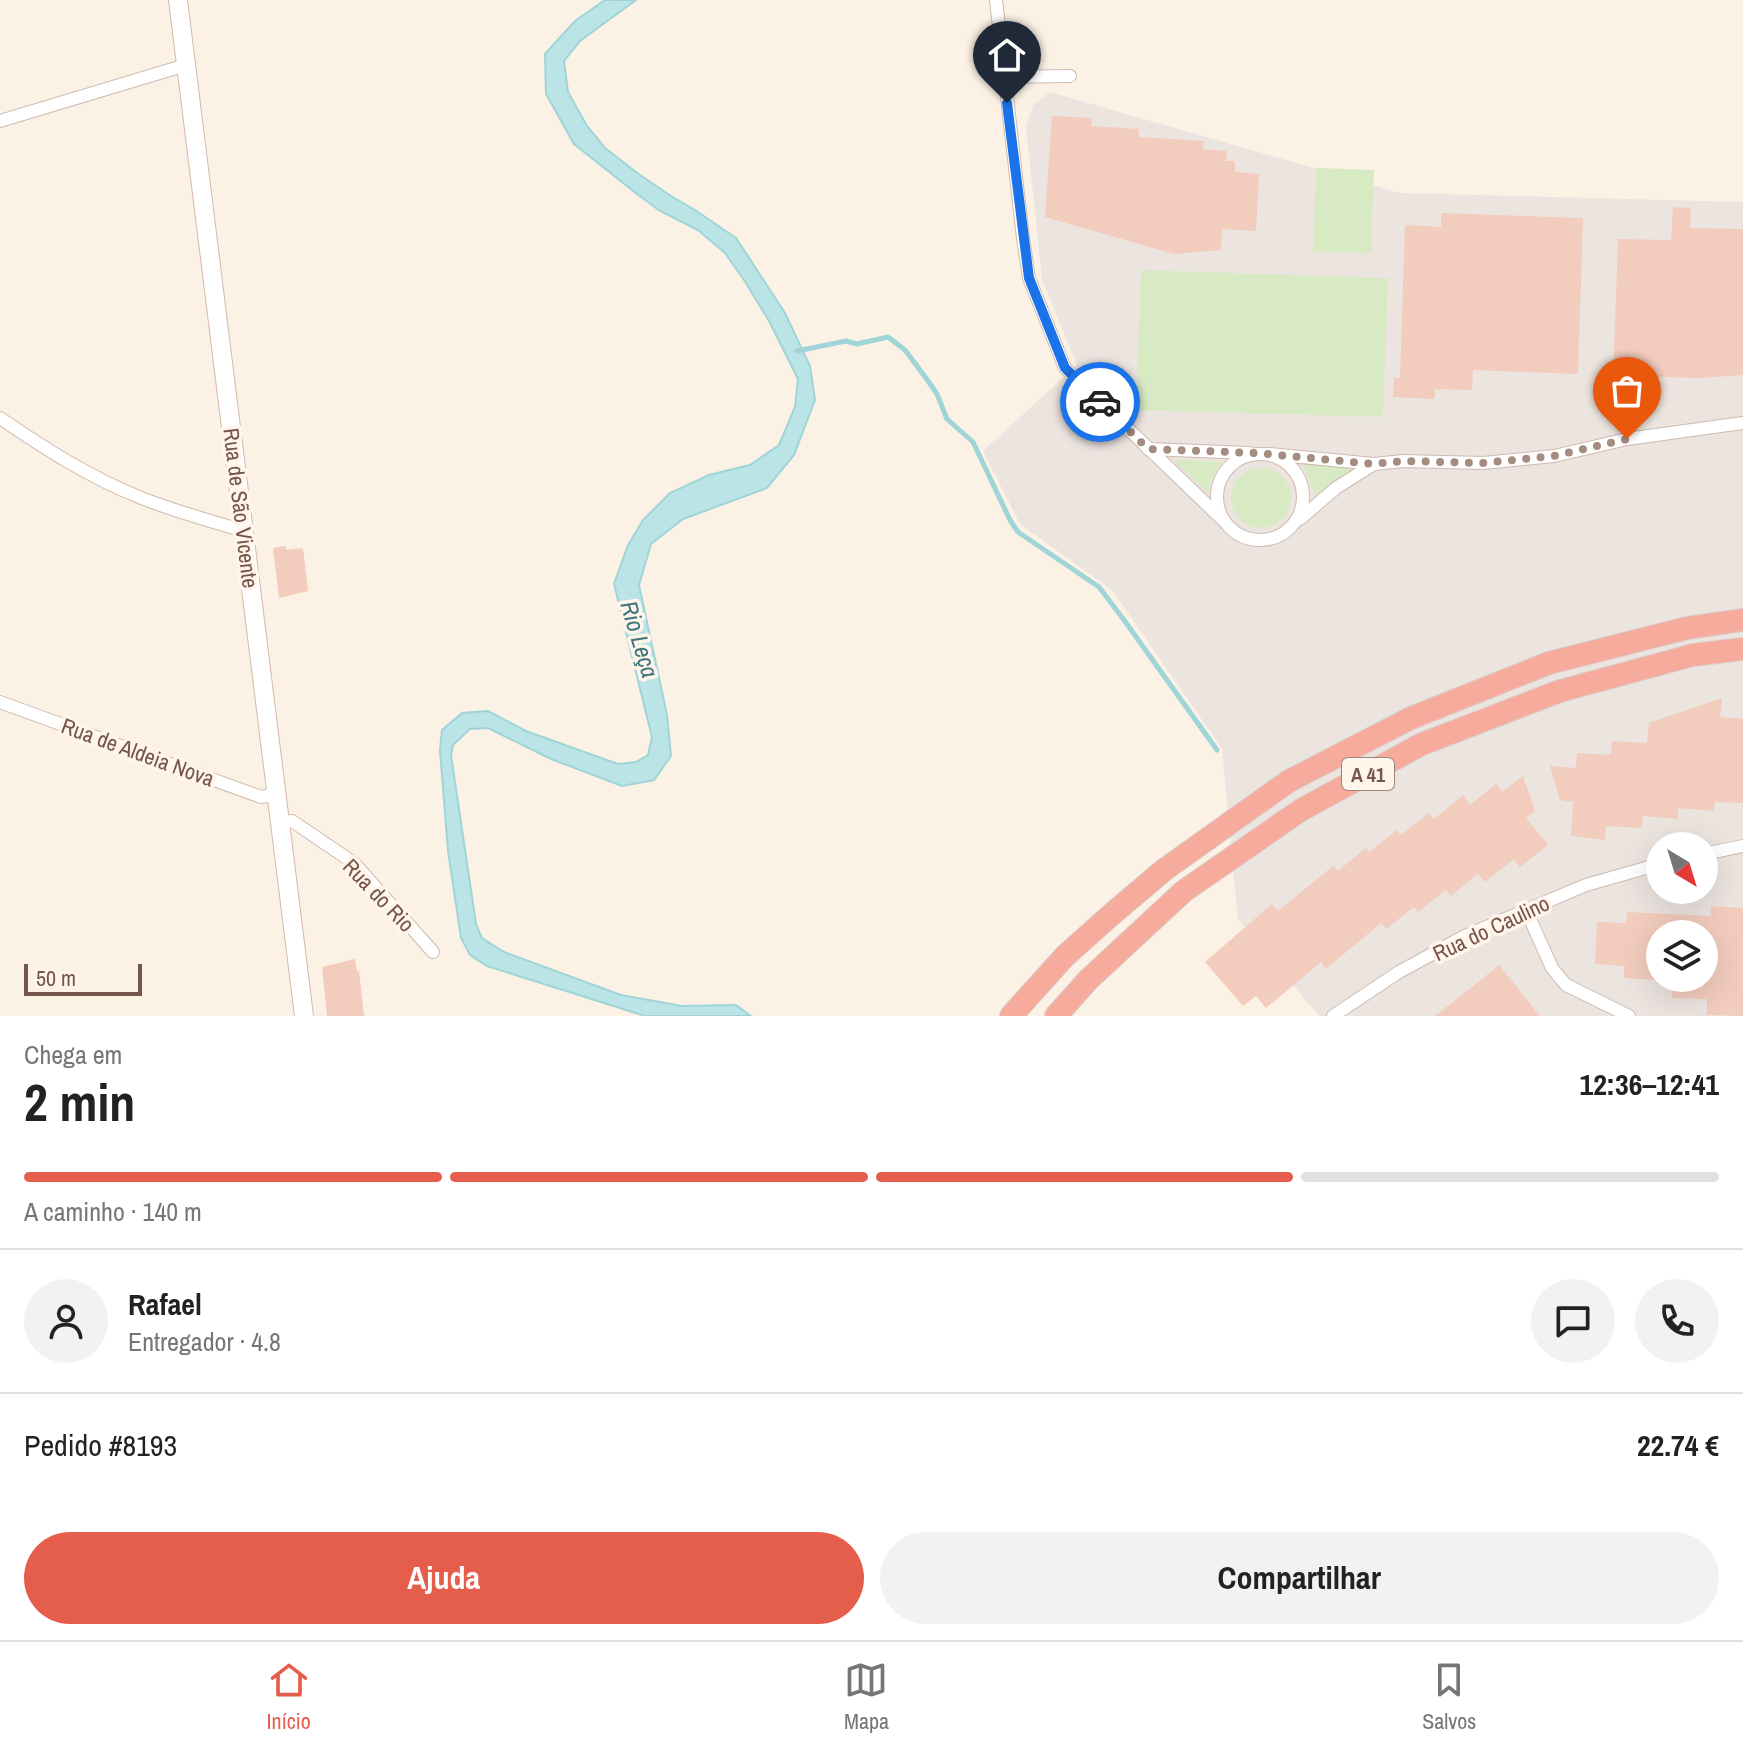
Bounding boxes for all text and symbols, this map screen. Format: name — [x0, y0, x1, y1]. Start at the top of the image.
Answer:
pin — [973, 21, 1041, 103]
icon: home — [985, 33, 1029, 77]
pin — [1593, 357, 1661, 439]
courier — [1060, 362, 1140, 442]
icon: bag — [1605, 369, 1649, 413]
icon: car — [1078, 380, 1122, 424]
street label: Rua de São Vicente — [216, 426, 266, 590]
water label: Rio Leça — [613, 597, 667, 681]
street label: Rua de Aldeia Nova — [57, 710, 219, 794]
road number: A 41 — [1342, 758, 1394, 790]
north arrow — [1646, 832, 1718, 904]
map controls — [1646, 832, 1718, 992]
street label: Rua do Rio — [337, 852, 421, 938]
street label: Rua do Caulino — [1428, 888, 1554, 968]
button: layers — [1646, 920, 1718, 992]
scale bar — [24, 960, 142, 996]
text: 50 m — [36, 963, 76, 993]
text: Chega em — [24, 1037, 122, 1072]
text: 12:36–12:41 — [1580, 1064, 1719, 1104]
text: 2 min — [24, 1067, 135, 1137]
text: A caminho · 140 m — [24, 1194, 202, 1229]
button: person — [24, 1279, 108, 1363]
button: chat — [1531, 1279, 1615, 1363]
button: phone — [1635, 1279, 1719, 1363]
text: Rafael — [128, 1284, 202, 1324]
text: Entregador · 4.8 — [128, 1324, 281, 1359]
text: Pedido #8193 — [24, 1425, 177, 1465]
text: 22.74 € — [1637, 1425, 1719, 1465]
button: Ajuda — [24, 1532, 864, 1624]
button: Compartilhar — [880, 1532, 1719, 1624]
tab: Início — [267, 1658, 311, 1736]
tab: Mapa — [844, 1658, 889, 1736]
tab: Salvos — [1422, 1658, 1476, 1736]

